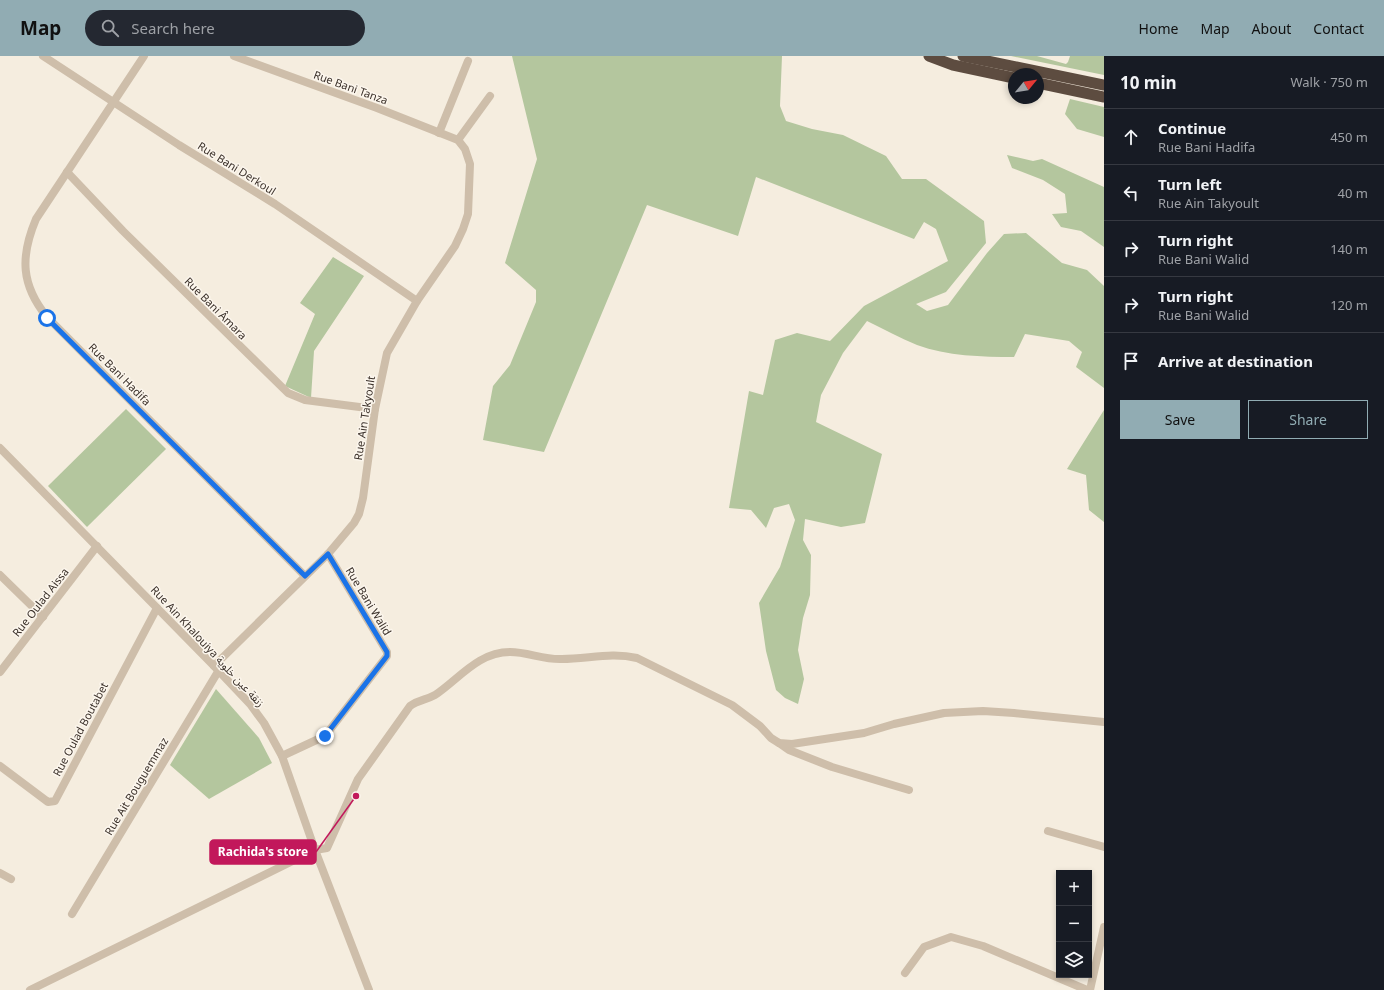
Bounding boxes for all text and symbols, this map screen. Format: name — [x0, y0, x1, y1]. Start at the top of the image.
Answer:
search box — [85, 10, 365, 46]
text: Map — [20, 15, 61, 41]
icon: search — [99, 17, 121, 39]
text: Search here — [131, 18, 215, 38]
text: Home — [1139, 19, 1178, 38]
text: Map — [1200, 19, 1230, 38]
text: About — [1252, 19, 1291, 38]
text: Contact — [1313, 19, 1364, 38]
street label: Rue Bani Tanza — [312, 67, 390, 107]
north arrow — [1008, 68, 1044, 104]
text: 10 min — [1120, 71, 1177, 94]
text: Walk · 750 m — [1290, 73, 1368, 91]
text: Continue — [1158, 118, 1226, 138]
icon: ahead — [1120, 126, 1142, 148]
text: 450 m — [1330, 128, 1368, 146]
street label: Rue Bani Derkoul — [195, 138, 279, 198]
text: Rue Bani Hadifa — [1158, 138, 1255, 156]
text: Turn left — [1158, 174, 1222, 194]
icon: left — [1120, 182, 1142, 204]
text: 40 m — [1338, 184, 1368, 202]
text: Rue Ain Takyoult — [1158, 194, 1259, 212]
text: Turn right — [1158, 230, 1233, 250]
icon: right — [1120, 238, 1142, 260]
text: 140 m — [1330, 240, 1368, 258]
text: Rue Bani Walid — [1158, 250, 1249, 268]
street label: Rue Bani Âmara — [182, 274, 250, 342]
text: Turn right — [1158, 286, 1233, 306]
icon: right — [1120, 294, 1142, 316]
text: 120 m — [1330, 296, 1368, 314]
text: Rue Bani Walid — [1158, 306, 1249, 324]
route start — [38, 309, 56, 327]
street label: Rue Bani Hadifa — [86, 340, 154, 408]
icon: arrive — [1120, 350, 1142, 372]
text: Arrive at destination — [1158, 351, 1313, 371]
street label: Rue Ain Takyoult — [350, 375, 378, 461]
button: Save — [1120, 400, 1240, 439]
button: Share — [1248, 400, 1368, 439]
street label: Rue Bani Walid — [343, 564, 395, 638]
street label: Rue Oulad Aissa — [8, 565, 72, 639]
street label: Rue Ain Khalouiya زنقة عين خلوية — [148, 582, 268, 710]
street label: Rue Oulad Boutabet — [49, 679, 111, 779]
route end — [316, 727, 334, 745]
street label: Rue Ait Bouguemmaz — [101, 734, 171, 838]
callout: Rachida's store — [210, 840, 316, 864]
text: Rachida's store — [218, 843, 308, 860]
map controls — [1056, 870, 1092, 978]
button: + — [1056, 870, 1092, 906]
button: − — [1056, 906, 1092, 942]
button: layers — [1056, 942, 1092, 978]

